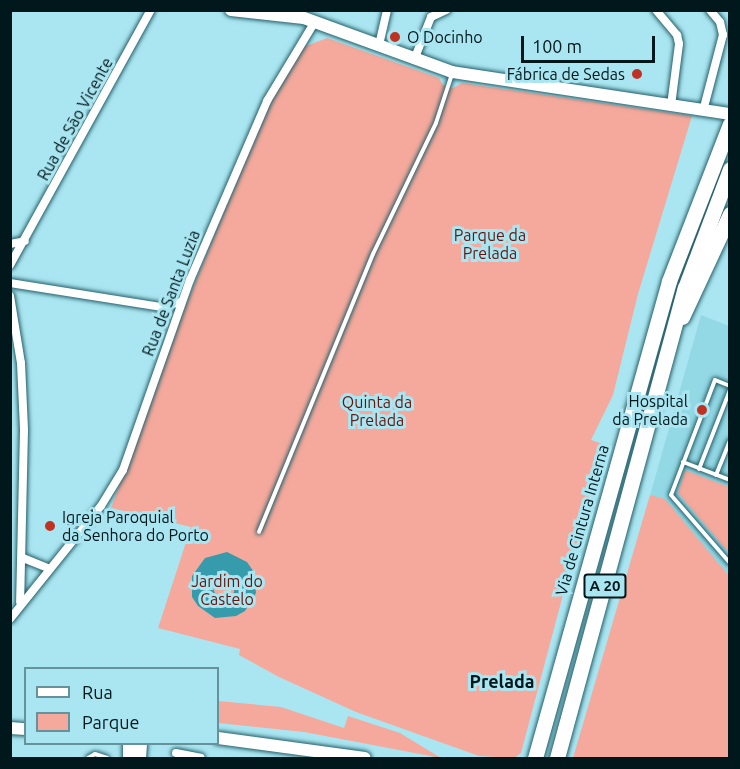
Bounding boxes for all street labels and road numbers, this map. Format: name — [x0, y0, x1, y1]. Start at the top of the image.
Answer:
street label: Rua de São Vicente — [33, 54, 117, 184]
street label: Rua de Santa Luzia — [138, 227, 204, 359]
street label: Via de Cintura Interna — [551, 442, 613, 598]
road number: A 20 — [582, 574, 628, 598]

